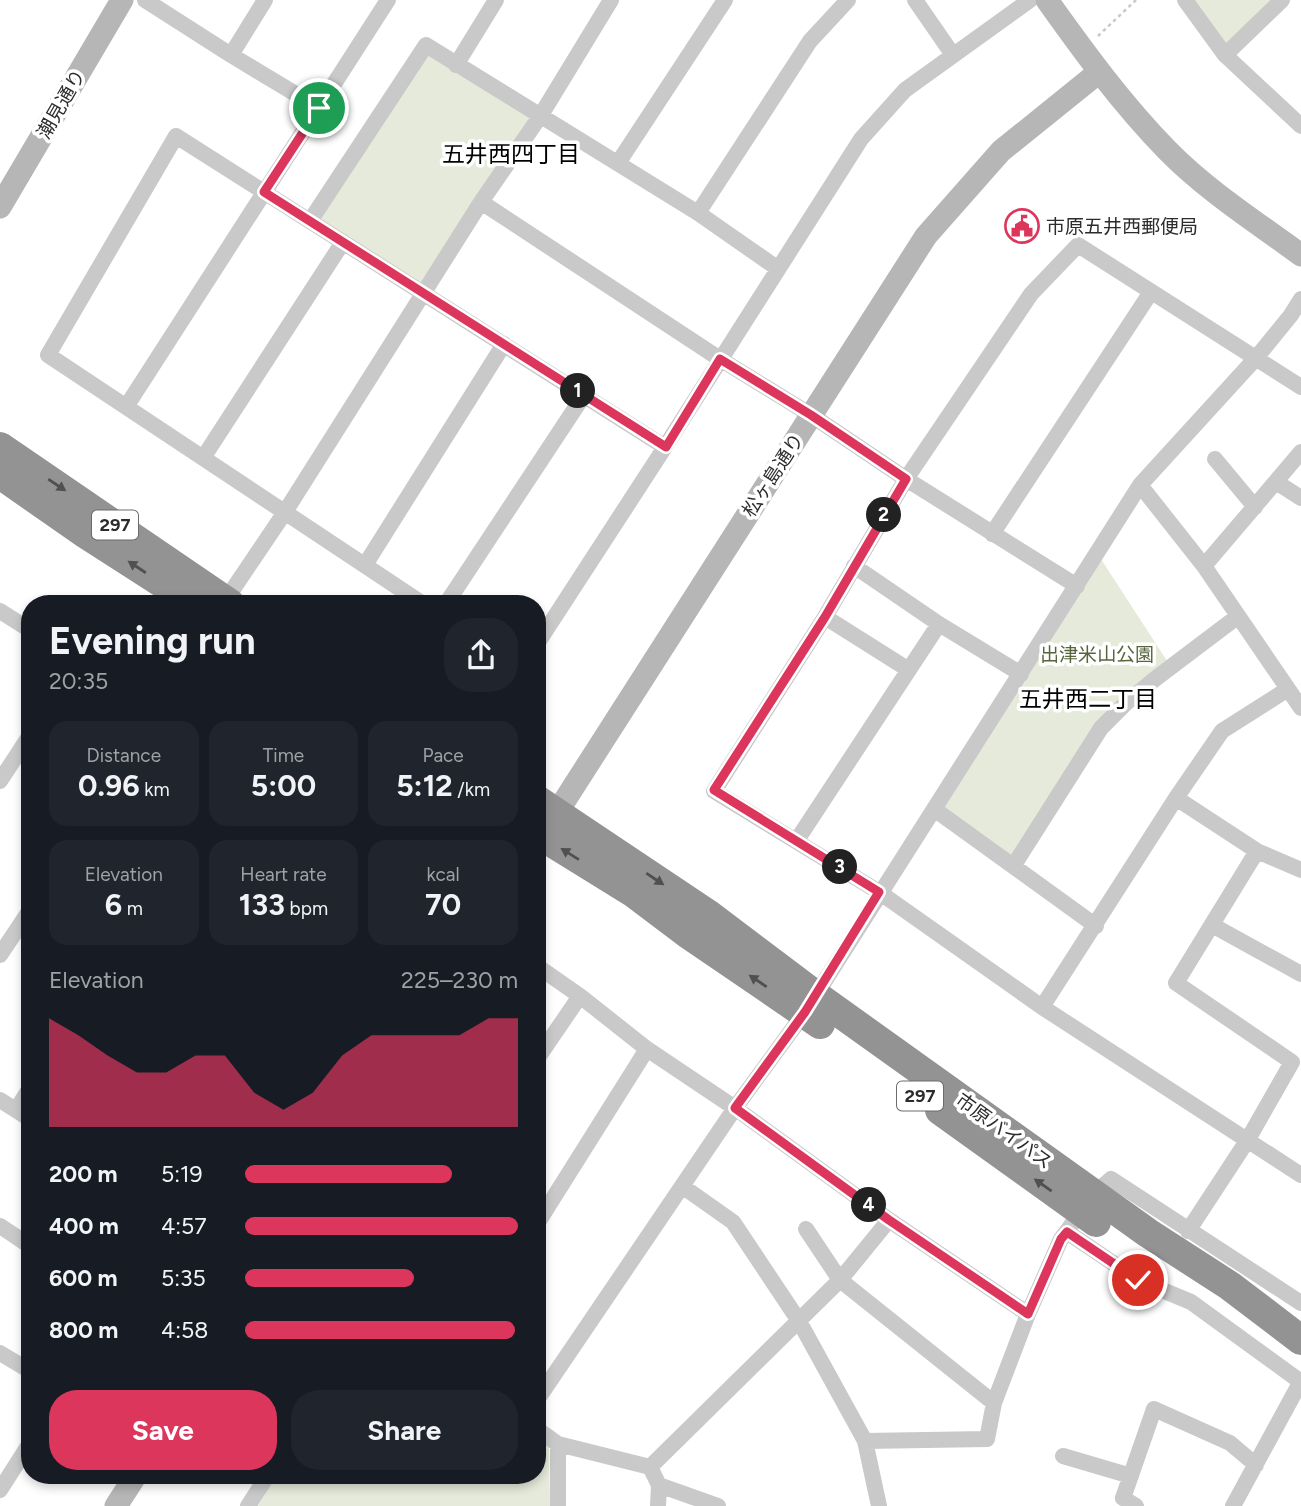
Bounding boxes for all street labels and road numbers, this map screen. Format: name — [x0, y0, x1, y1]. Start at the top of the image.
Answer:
street label: 潮見通り — [32, 65, 90, 143]
street label: 松ヶ島通り — [737, 429, 809, 521]
road number: 297 — [92, 510, 138, 540]
road number: 297 — [897, 1082, 943, 1111]
street label: 市原バイパス — [951, 1088, 1057, 1174]

